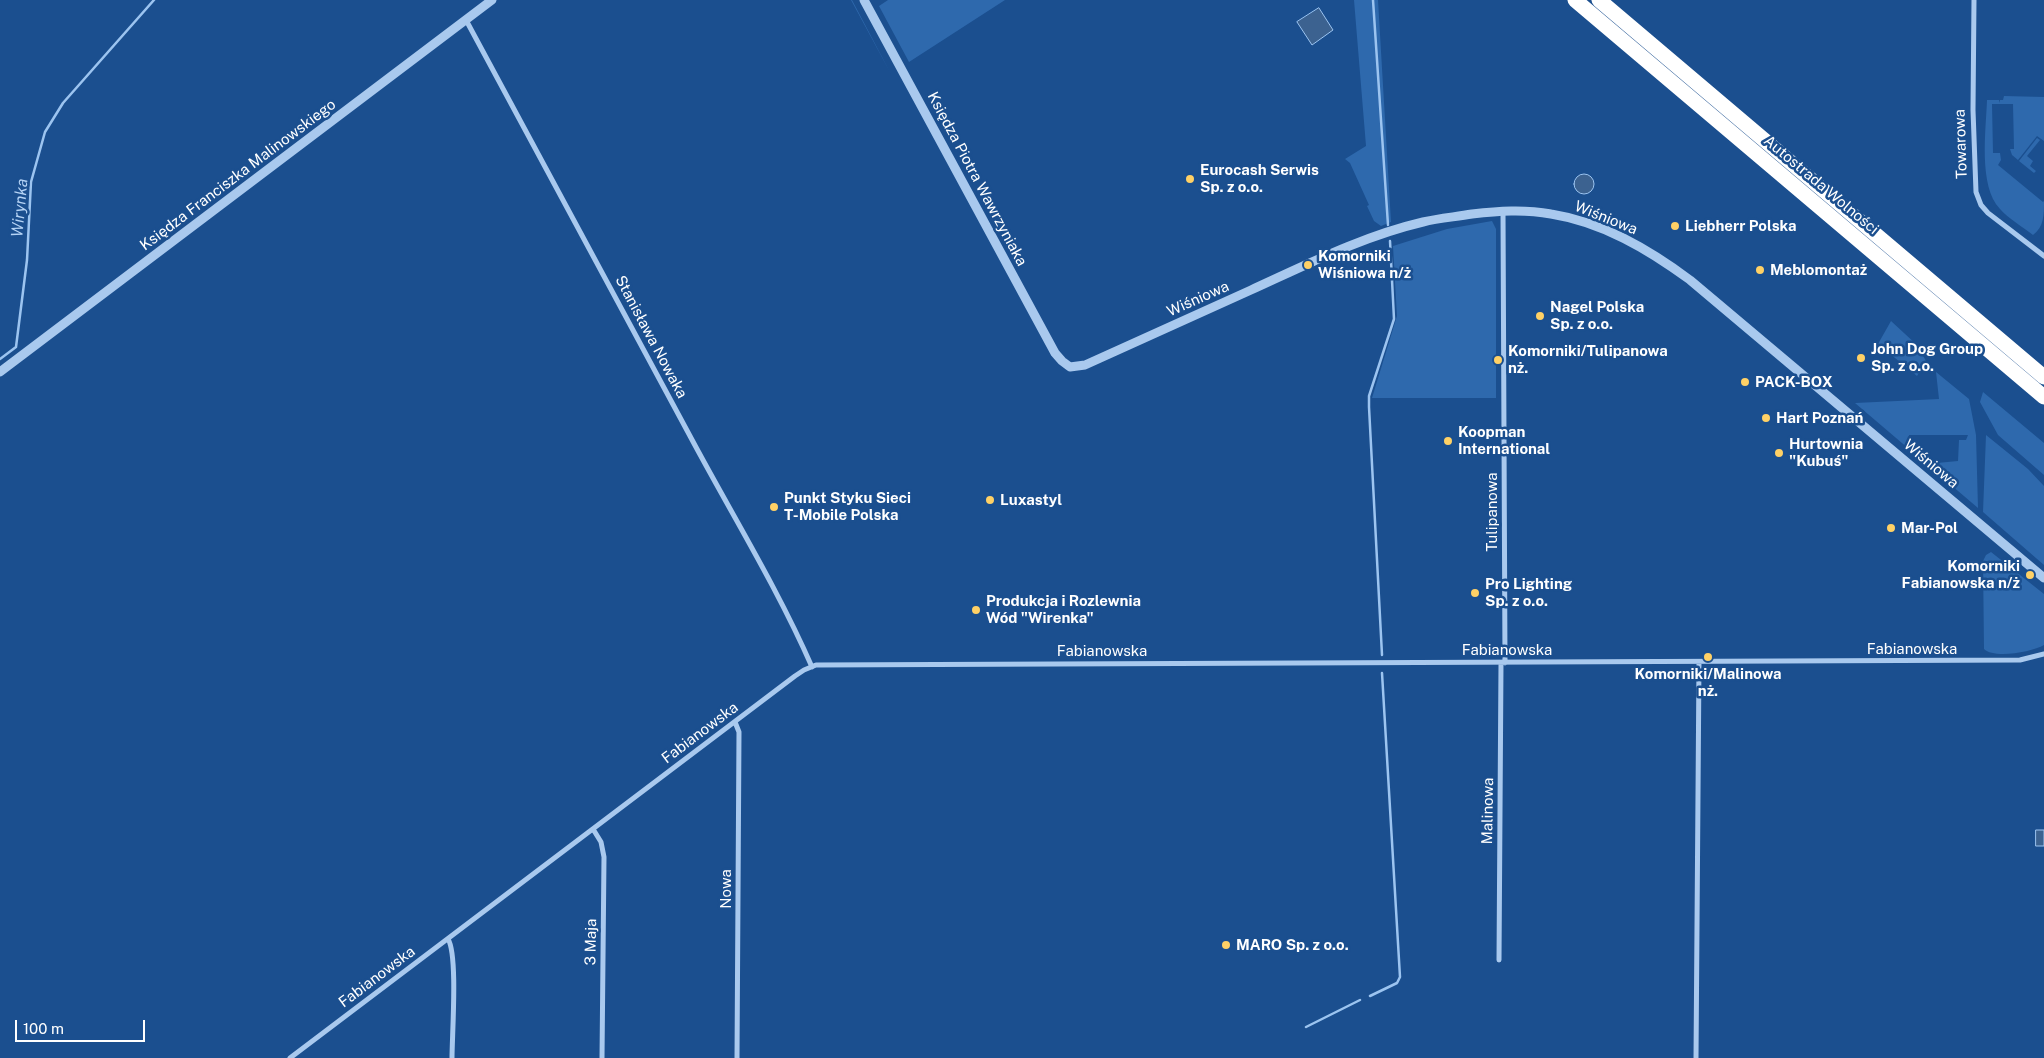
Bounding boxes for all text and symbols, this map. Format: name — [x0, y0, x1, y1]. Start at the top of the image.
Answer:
street label: Księdza Piotra Wawrzyniaka — [923, 89, 1031, 269]
street label: Księdza Franciszka Malinowskiego — [137, 96, 339, 254]
street label: Towarowa — [1951, 109, 1971, 179]
street label: Autostrada Wolności — [1760, 132, 1882, 238]
place label: Eurocash Serwis Sp. z o.o. — [1200, 161, 1319, 196]
marker: Eurocash Serwis Sp. z o.o. — [1184, 173, 1196, 185]
water label: Wirynka — [8, 178, 32, 238]
street label: Wiśniowa — [1572, 197, 1640, 239]
place label: Liebherr Polska — [1685, 217, 1797, 235]
marker: Liebherr Polska — [1669, 220, 1681, 232]
place label: Komorniki Wiśniowa n/ż — [1318, 247, 1411, 282]
marker: Komorniki Wiśniowa n/ż — [1302, 259, 1314, 271]
place label: Meblomontaż — [1770, 261, 1867, 279]
marker: Meblomontaż — [1754, 264, 1766, 276]
street label: Stanisława Nowaka — [611, 273, 691, 401]
street label: Wiśniowa — [1164, 277, 1232, 321]
place label: Nagel Polska Sp. z o.o. — [1550, 298, 1644, 333]
marker: Nagel Polska Sp. z o.o. — [1534, 310, 1546, 322]
place label: John Dog Group Sp. z o.o. — [1871, 340, 1983, 375]
place label: Komorniki/Tulipanowa nż. — [1508, 342, 1668, 377]
marker: John Dog Group Sp. z o.o. — [1855, 352, 1867, 364]
marker: Komorniki/Tulipanowa nż. — [1492, 354, 1504, 366]
place label: PACK-BOX — [1755, 373, 1833, 391]
marker: PACK-BOX — [1739, 376, 1751, 388]
place label: Hart Poznań — [1776, 409, 1863, 427]
marker: Hart Poznań — [1760, 412, 1772, 424]
place label: Koopman International — [1458, 423, 1550, 458]
marker: Koopman International — [1442, 435, 1454, 447]
place label: Hurtownia "Kubuś" — [1789, 435, 1863, 470]
street label: Wiśniowa — [1900, 436, 1962, 492]
marker: Hurtownia "Kubuś" — [1773, 447, 1785, 459]
street label: Tulipanowa — [1483, 472, 1501, 552]
place label: Punkt Styku Sieci T-Mobile Polska — [784, 489, 911, 524]
place label: Luxastyl — [1000, 491, 1062, 509]
marker: Luxastyl — [984, 494, 996, 506]
marker: Punkt Styku Sieci T-Mobile Polska — [768, 501, 780, 513]
place label: Mar-Pol — [1901, 519, 1958, 537]
marker: Mar-Pol — [1885, 522, 1897, 534]
place label: Komorniki Fabianowska n/ż — [1902, 557, 2020, 592]
marker: Komorniki Fabianowska n/ż — [2024, 569, 2036, 581]
place label: Pro Lighting Sp. z o.o. — [1485, 575, 1572, 610]
marker: Pro Lighting Sp. z o.o. — [1469, 587, 1481, 599]
place label: Produkcja i Rozlewnia Wód "Wirenka" — [986, 592, 1141, 627]
marker: Produkcja i Rozlewnia Wód "Wirenka" — [970, 604, 982, 616]
street label: Fabianowska — [1867, 640, 1957, 658]
street label: Fabianowska — [1462, 641, 1552, 659]
street label: Fabianowska — [1057, 642, 1147, 660]
marker: Komorniki/Malinowa nż. — [1702, 651, 1714, 663]
place label: Komorniki/Malinowa nż. — [1634, 665, 1782, 700]
street label: Fabianowska — [658, 699, 742, 767]
street label: Malinowa — [1478, 778, 1498, 844]
street label: Nowa — [717, 869, 735, 909]
street label: 3 Maja — [582, 918, 600, 966]
place label: MARO Sp. z o.o. — [1236, 936, 1349, 954]
marker: MARO Sp. z o.o. — [1220, 939, 1232, 951]
street label: Fabianowska — [335, 943, 419, 1011]
scale bar — [18, 1010, 148, 1042]
text: 100 m — [23, 1020, 64, 1037]

